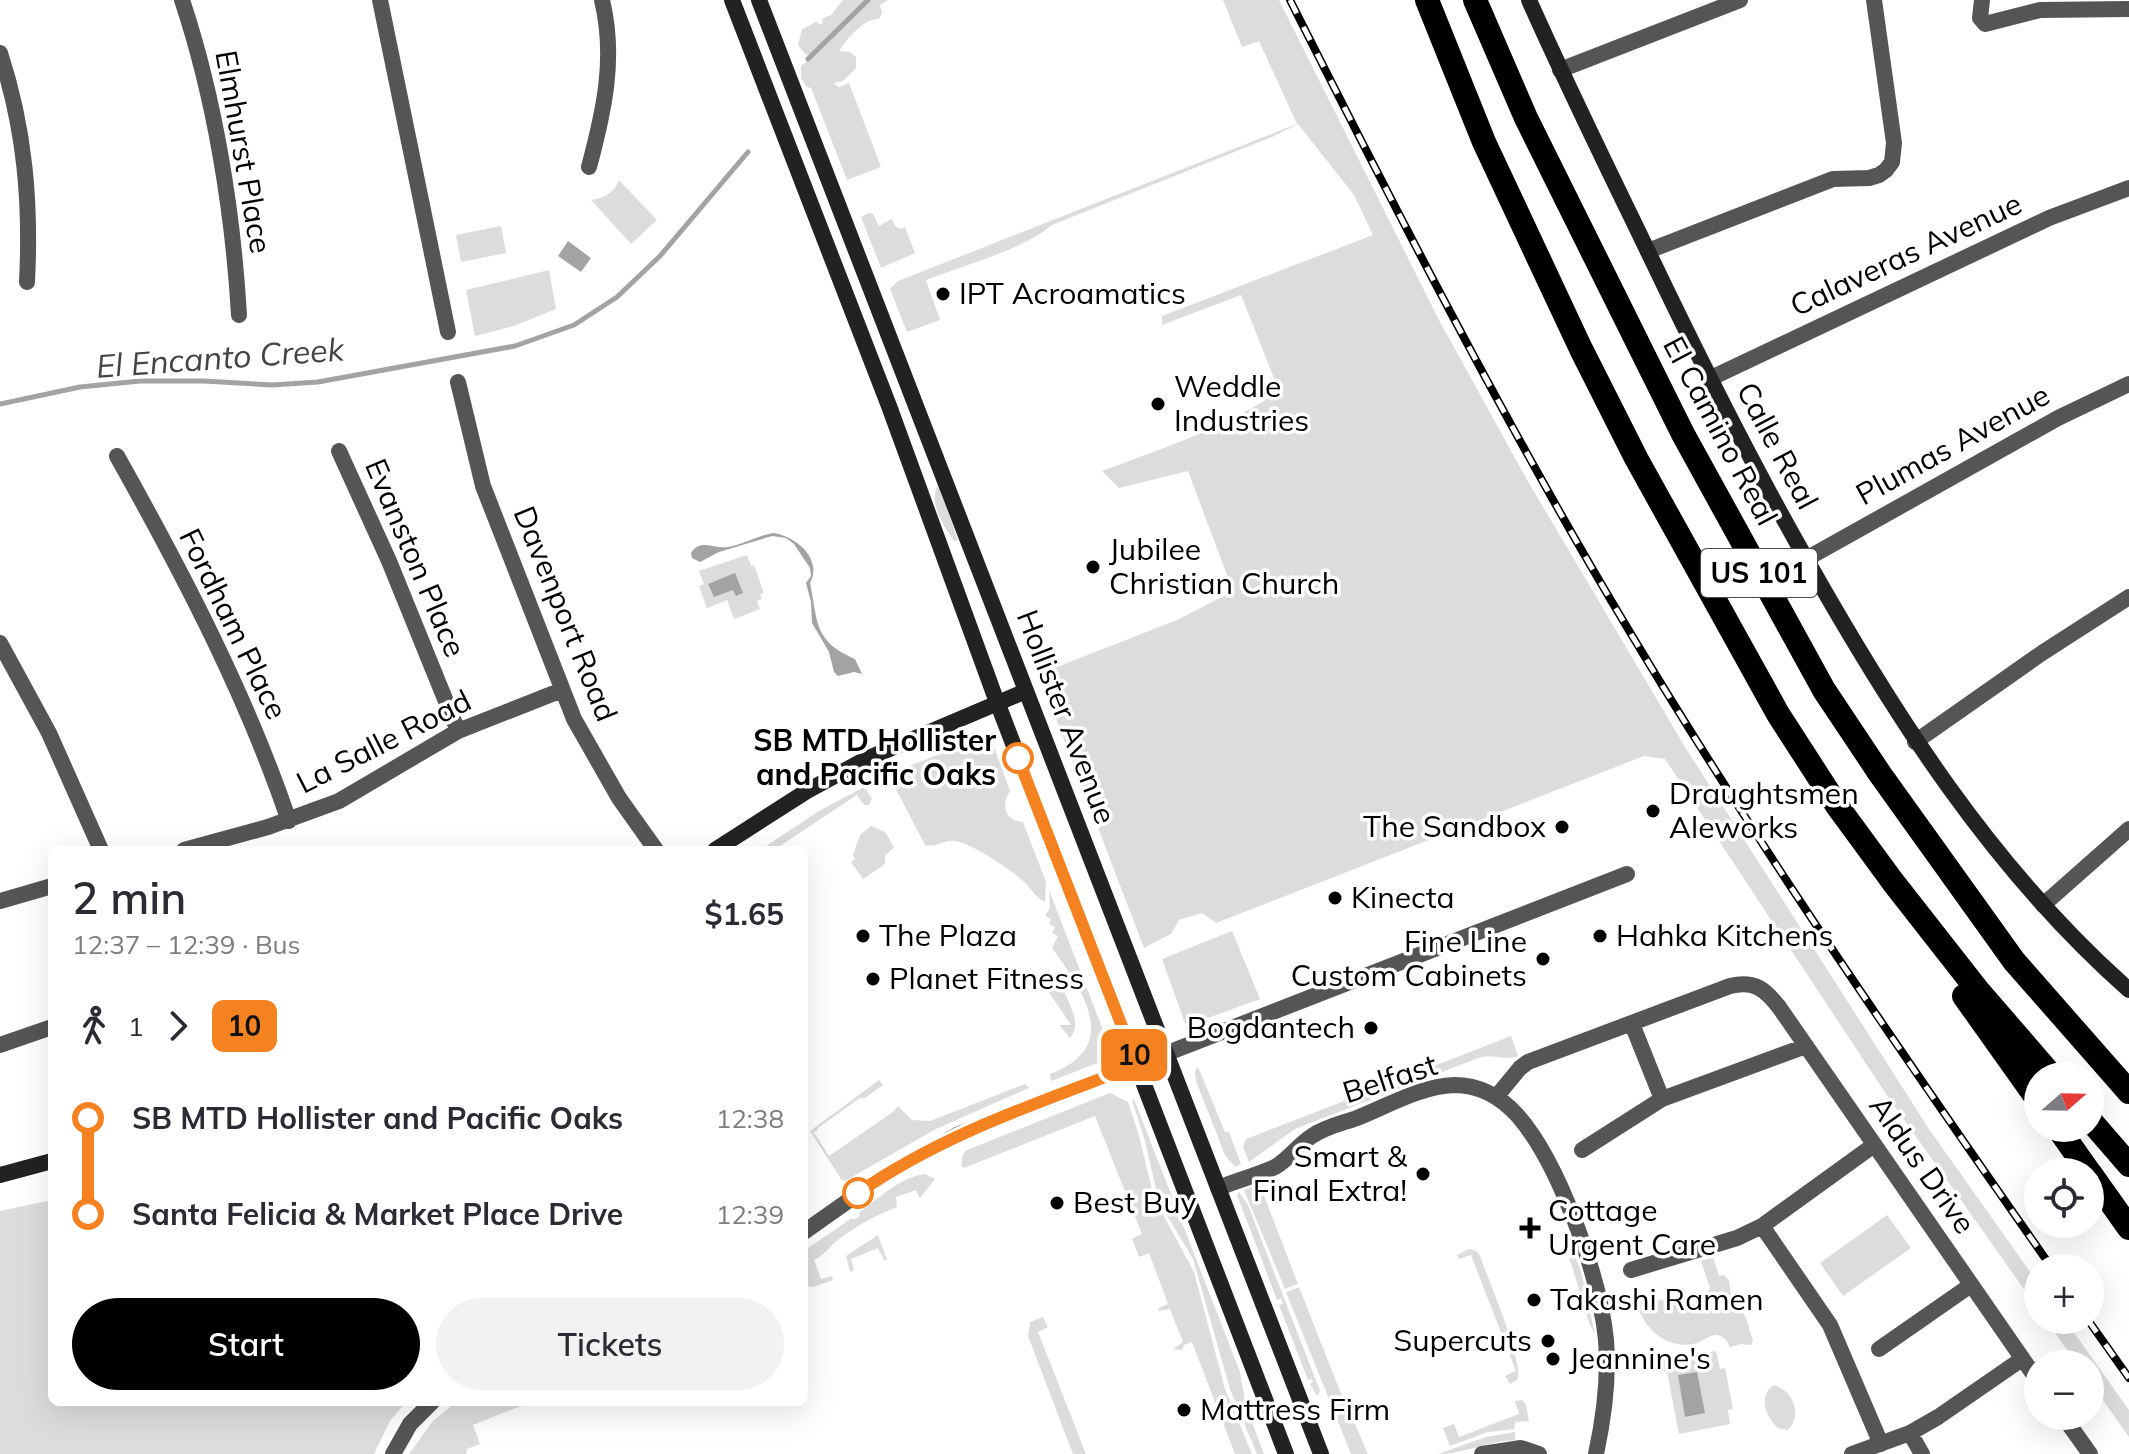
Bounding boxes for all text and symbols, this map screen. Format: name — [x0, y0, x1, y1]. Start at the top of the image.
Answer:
street label: Elmhurst Place — [207, 47, 281, 256]
street label: Calaveras Avenue — [1784, 184, 2027, 324]
place label: IPT Acroamatics — [959, 274, 1186, 312]
marker: IPT Acroamatics — [934, 285, 952, 303]
water label: El Encanto Creek — [95, 328, 347, 386]
street label: El Camino Real — [1655, 330, 1787, 532]
place label: Weddle Industries — [1174, 367, 1309, 439]
street label: Plumas Avenue — [1849, 375, 2056, 513]
street label: Calle Real — [1729, 376, 1827, 516]
marker: Weddle Industries — [1149, 395, 1167, 413]
street label: Evanston Place — [357, 453, 475, 662]
street label: Davenport Road — [506, 501, 626, 727]
street label: Fordham Place — [171, 522, 296, 725]
place label: Jubilee Christian Church — [1109, 530, 1339, 602]
road number: US 101 — [1701, 549, 1817, 597]
marker: Jubilee Christian Church — [1084, 558, 1102, 576]
street label: Hollister Avenue — [1009, 604, 1125, 829]
street label: La Salle Road — [290, 681, 477, 801]
place label: SB MTD Hollister and Pacific Oaks — [753, 721, 996, 793]
marker: SB MTD Hollister and Pacific Oaks — [1003, 743, 1033, 773]
place label: Draughtsmen Aleworks — [1669, 774, 1859, 846]
marker: Draughtsmen Aleworks — [1644, 802, 1662, 820]
place label: The Sandbox — [1363, 807, 1546, 845]
marker: The Sandbox — [1553, 818, 1571, 836]
text: 2 min — [72, 870, 186, 925]
place label: Kinecta — [1351, 878, 1454, 916]
marker: Kinecta — [1326, 889, 1344, 907]
text: $1.65 — [705, 895, 784, 933]
place label: The Plaza — [879, 916, 1017, 954]
place label: Hahka Kitchens — [1616, 916, 1833, 954]
place label: Fine Line Custom Cabinets — [1291, 922, 1527, 994]
marker: The Plaza — [854, 927, 872, 945]
marker: Hahka Kitchens — [1591, 927, 1609, 945]
text: 12:37 – 12:39 · Bus — [72, 928, 301, 961]
marker: Fine Line Custom Cabinets — [1534, 950, 1552, 968]
place label: Planet Fitness — [889, 959, 1084, 997]
marker: Planet Fitness — [864, 970, 882, 988]
icon: walk — [72, 1004, 116, 1048]
icon: forward — [156, 1004, 200, 1048]
text: 10 — [228, 1008, 261, 1043]
place label: Bogdantech — [1187, 1008, 1355, 1046]
text: 1 — [128, 1010, 144, 1043]
marker: Bogdantech — [1362, 1019, 1380, 1037]
line badge: 10 — [1098, 1029, 1170, 1081]
text: 10 — [1117, 1037, 1151, 1072]
street label: Belfast — [1338, 1045, 1442, 1111]
north arrow — [2024, 1062, 2104, 1142]
map controls — [2024, 1062, 2104, 1430]
street label: Aldus Drive — [1861, 1088, 1984, 1241]
text: SB MTD Hollister and Pacific Oaks — [132, 1099, 623, 1137]
text: 12:38 — [716, 1102, 784, 1135]
place label: Smart & Final Extra! — [1253, 1137, 1408, 1209]
button: locate — [2024, 1158, 2104, 1238]
marker: Smart & Final Extra! — [1414, 1165, 1432, 1183]
unlabelled marker — [843, 1178, 873, 1208]
place label: Best Buy — [1073, 1183, 1196, 1221]
place label: Cottage Urgent Care — [1548, 1191, 1716, 1263]
marker: Best Buy — [1048, 1194, 1066, 1212]
text: Santa Felicia & Market Place Drive — [132, 1195, 623, 1233]
text: 12:39 — [716, 1198, 784, 1231]
marker: Cottage Urgent Care — [1519, 1217, 1541, 1239]
button: + — [2024, 1254, 2104, 1334]
place label: Takashi Ramen — [1550, 1280, 1764, 1318]
marker: Takashi Ramen — [1525, 1291, 1543, 1309]
button: Start — [72, 1298, 420, 1390]
button: Tickets — [436, 1298, 784, 1390]
place label: Supercuts — [1393, 1321, 1532, 1359]
marker: Supercuts — [1539, 1332, 1557, 1350]
place label: Jeannine's — [1569, 1339, 1711, 1377]
marker: Jeannine's — [1544, 1350, 1562, 1368]
button: − — [2024, 1350, 2104, 1430]
place label: Mattress Firm — [1200, 1390, 1390, 1428]
marker: Mattress Firm — [1175, 1401, 1193, 1419]

